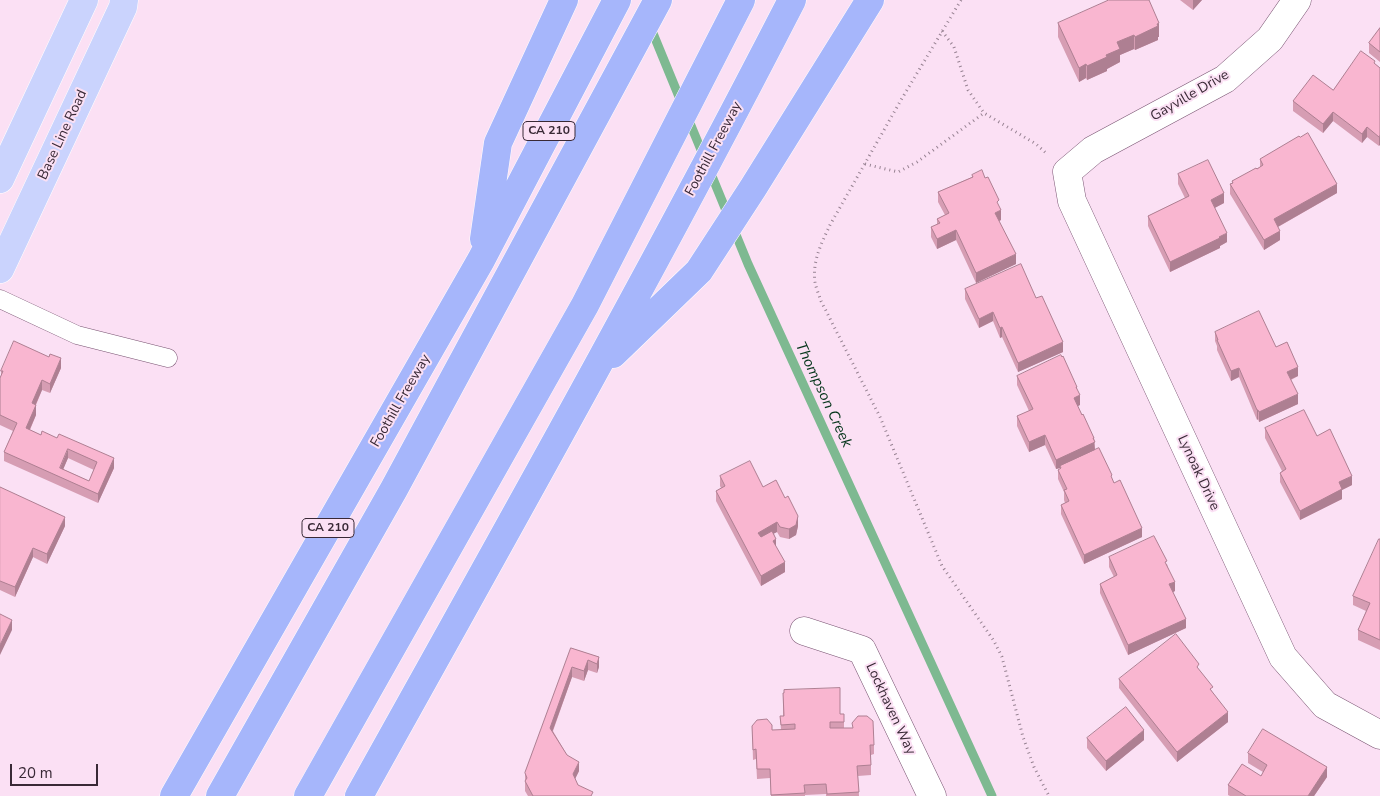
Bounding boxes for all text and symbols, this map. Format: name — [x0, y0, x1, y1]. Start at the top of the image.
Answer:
street label: Gayville Drive — [1148, 67, 1232, 125]
street label: Base Line Road — [35, 87, 91, 183]
street label: Foothill Freeway — [682, 99, 746, 199]
road number: CA 210 — [523, 122, 575, 140]
water label: Thompson Creek — [791, 339, 855, 451]
street label: Foothill Freeway — [368, 352, 434, 450]
street label: Lynoak Drive — [1173, 433, 1223, 513]
road number: CA 210 — [302, 518, 354, 538]
street label: Lockhaven Way — [861, 660, 919, 758]
scale bar — [12, 754, 100, 786]
text: 20 m — [18, 763, 53, 783]

